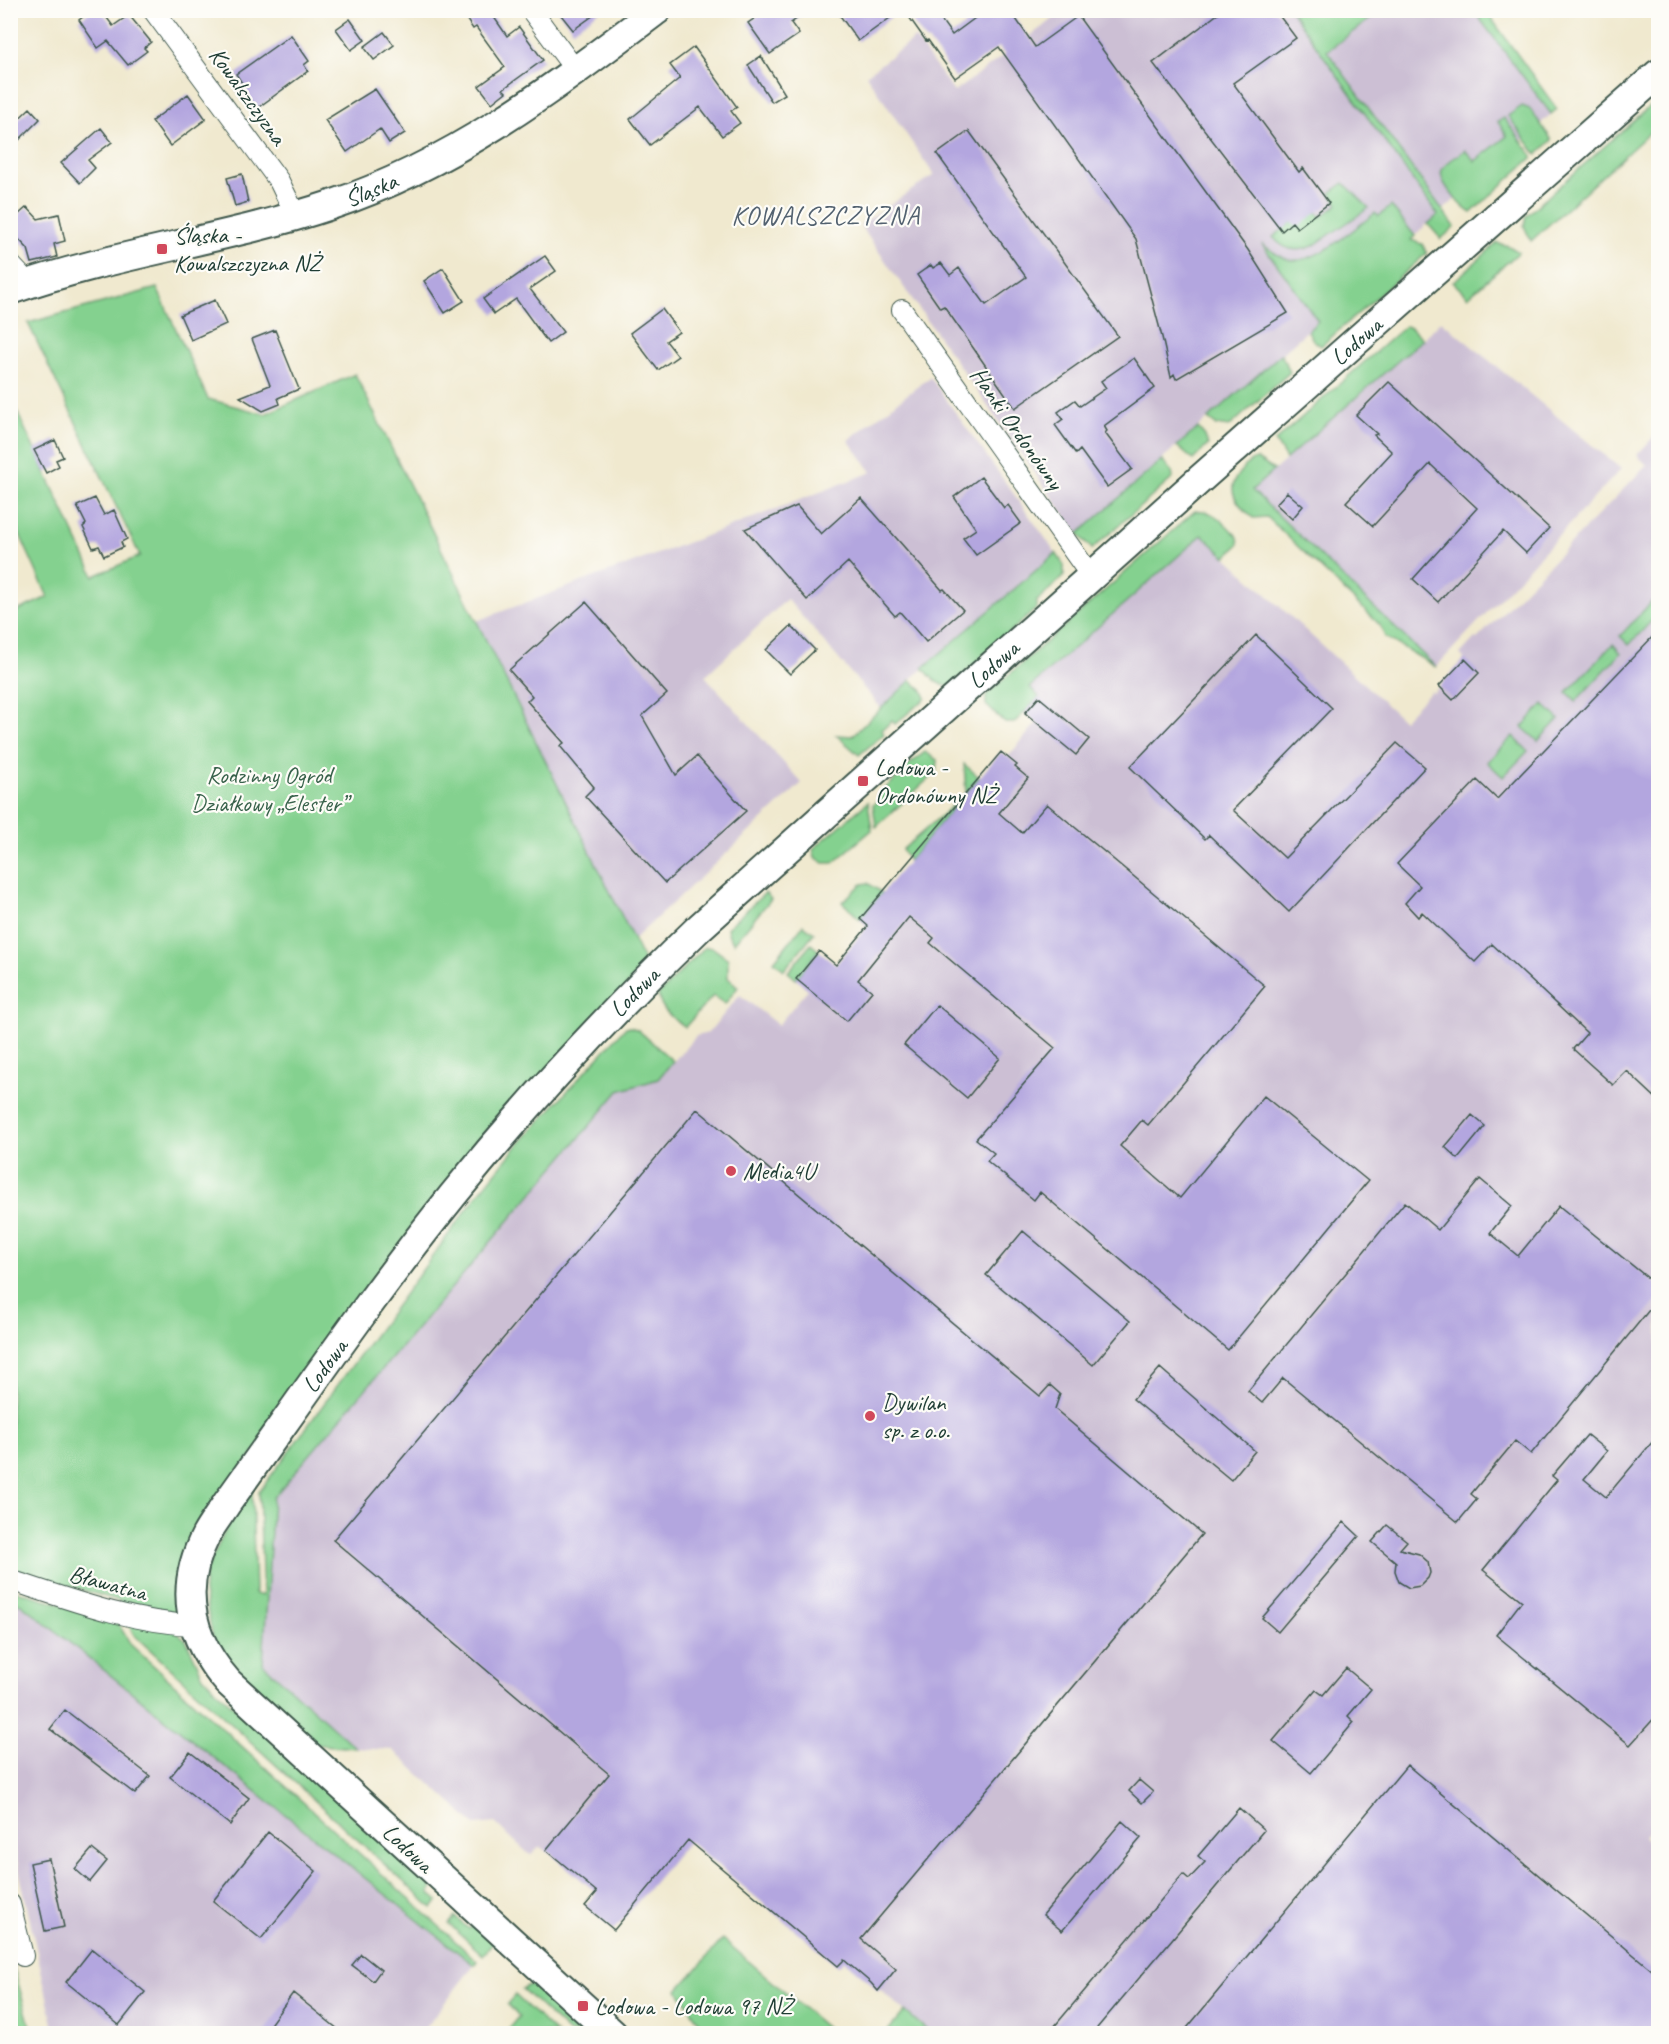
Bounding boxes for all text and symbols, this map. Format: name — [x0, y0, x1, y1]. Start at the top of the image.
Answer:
street label: Kowalszczyzna — [202, 41, 294, 152]
street label: Śląska — [341, 165, 403, 214]
district label: KOWALSZCZYZNA — [731, 199, 921, 232]
place label: Śląska - Kowalszczyzna NŻ — [174, 220, 324, 278]
marker: Śląska - Kowalszczyzna NŻ — [155, 242, 169, 256]
street label: Lodowa — [1324, 309, 1390, 372]
street label: Hanki Ordonówny — [964, 361, 1071, 497]
street label: Lodowa — [961, 632, 1027, 695]
place label: Lodowa - Ordonówny NŻ — [875, 752, 1000, 810]
park label: Rodzinny Ogród Działkowy „Elester” — [191, 760, 352, 818]
marker: Lodowa - Ordonówny NŻ — [856, 774, 870, 788]
street label: Lodowa — [603, 959, 667, 1023]
place label: Media4U — [743, 1156, 819, 1186]
marker: Media4U — [724, 1164, 738, 1178]
street label: Lodowa — [295, 1331, 355, 1398]
place label: Dywilan sp. z o.o. — [882, 1387, 950, 1445]
marker: Dywilan sp. z o.o. — [863, 1409, 877, 1423]
street label: Bławatna — [66, 1558, 152, 1608]
street label: Lodowa — [376, 1817, 441, 1881]
place label: Lodowa - Lodowa 97 NŻ — [595, 1991, 796, 2021]
marker: Lodowa - Lodowa 97 NŻ — [576, 1999, 590, 2013]

